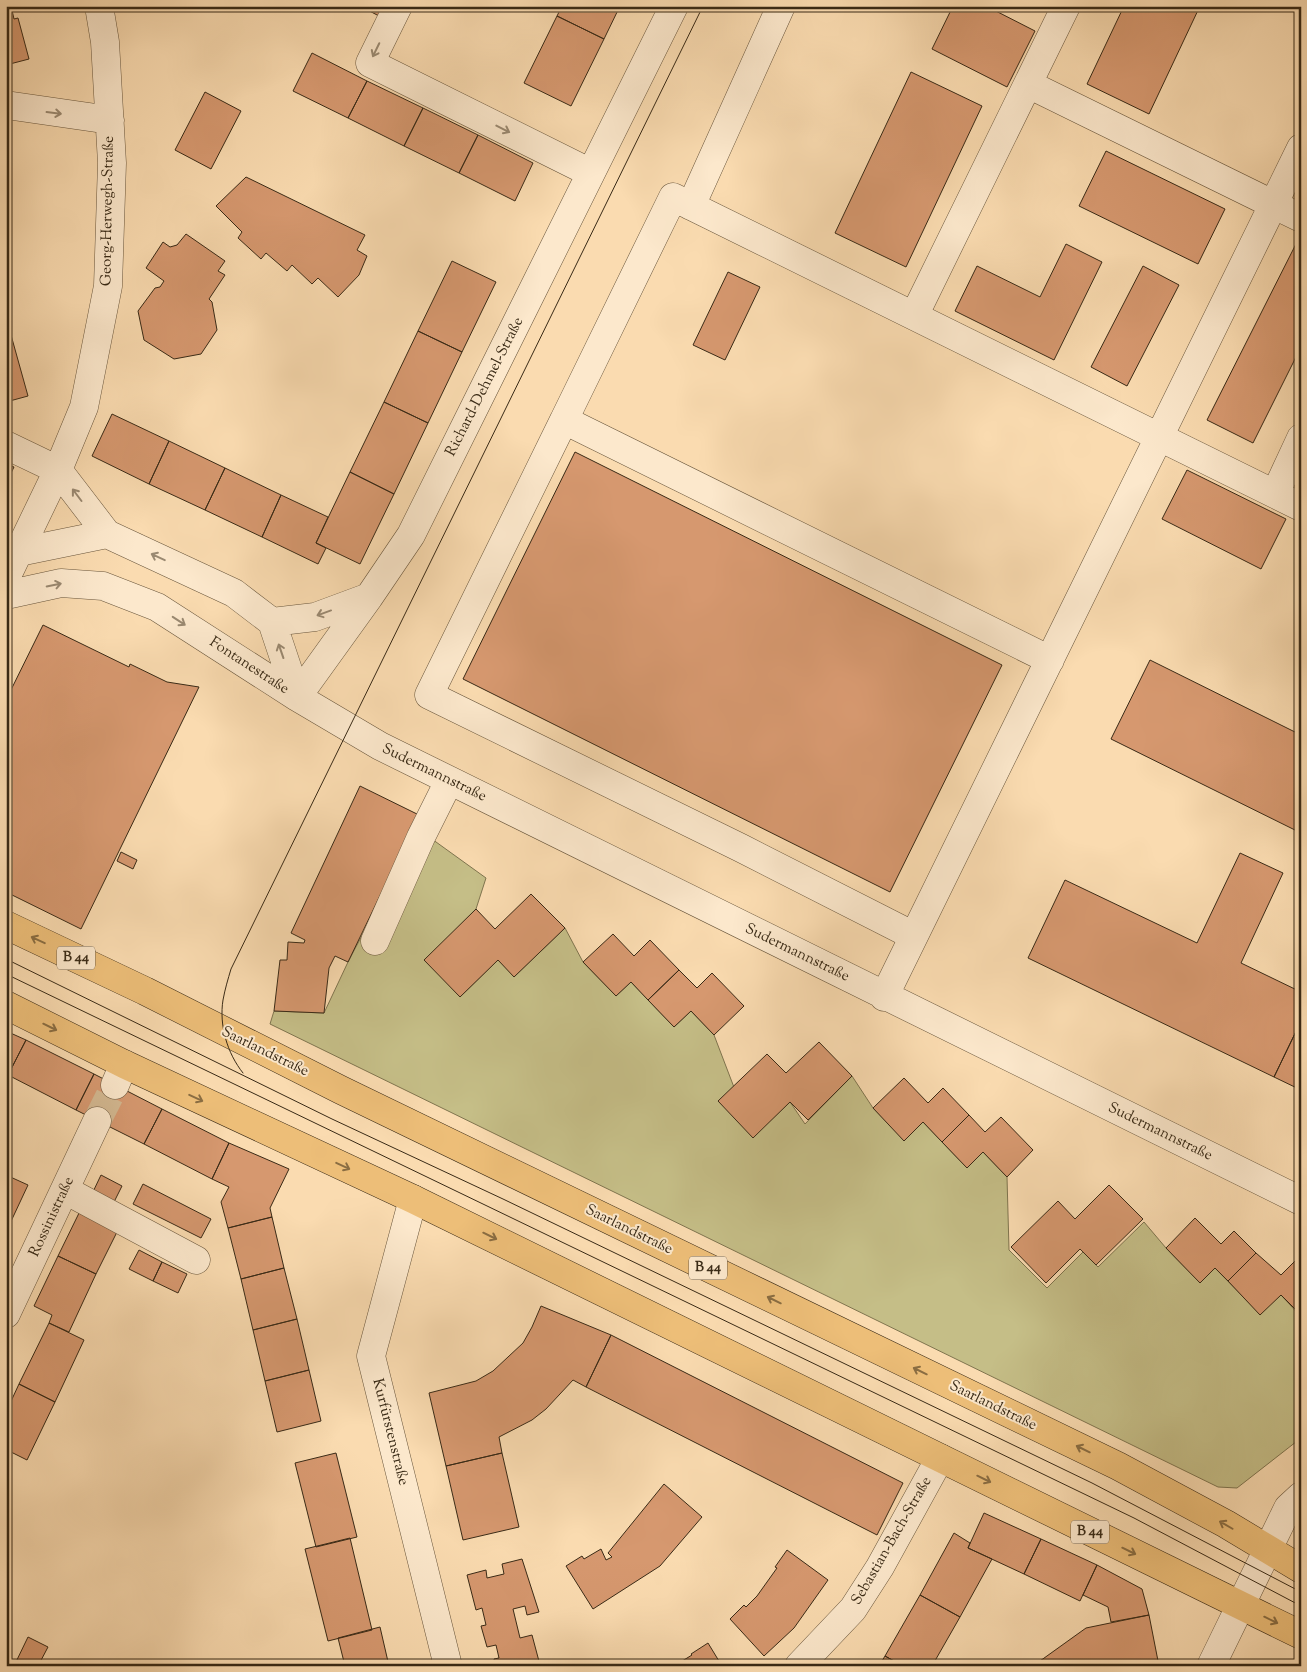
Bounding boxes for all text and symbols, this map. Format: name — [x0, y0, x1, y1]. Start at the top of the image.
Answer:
one-way arrow — [371, 42, 380, 57]
one-way arrow — [46, 108, 62, 118]
one-way arrow — [495, 124, 510, 134]
street label: Georg-Herwegh-Straße — [96, 136, 120, 286]
street label: Richard-Dehmel-Straße — [441, 314, 529, 460]
one-way arrow — [72, 488, 82, 502]
one-way arrow — [151, 552, 166, 562]
one-way arrow — [45, 579, 61, 589]
one-way arrow — [316, 609, 332, 618]
one-way arrow — [171, 616, 185, 626]
street label: Fontanestraße — [205, 632, 293, 700]
one-way arrow — [276, 643, 286, 659]
street label: Sudermannstraße — [378, 739, 490, 807]
street label: Sudermannstraße — [741, 919, 853, 987]
one-way arrow — [30, 935, 45, 945]
road number: B 44 — [57, 946, 95, 970]
street label: Saarlandstraße — [218, 1022, 312, 1082]
one-way arrow — [42, 1023, 57, 1032]
one-way arrow — [188, 1094, 203, 1103]
street label: Sudermannstraße — [1104, 1098, 1216, 1166]
one-way arrow — [335, 1162, 350, 1172]
street label: Rossinistraße — [24, 1174, 80, 1260]
street label: Saarlandstraße — [582, 1200, 676, 1260]
one-way arrow — [482, 1232, 497, 1241]
road number: B 44 — [689, 1256, 727, 1280]
one-way arrow — [767, 1295, 782, 1304]
one-way arrow — [913, 1366, 928, 1376]
street label: Kurfürstenstraße — [367, 1376, 413, 1488]
street label: Saarlandstraße — [946, 1376, 1040, 1436]
one-way arrow — [1075, 1444, 1090, 1454]
street label: Sebastian-Bach-Straße — [847, 1473, 937, 1609]
one-way arrow — [976, 1474, 991, 1484]
road number: B 44 — [1071, 1520, 1109, 1544]
one-way arrow — [1219, 1520, 1234, 1530]
one-way arrow — [1121, 1547, 1136, 1556]
one-way arrow — [1263, 1615, 1278, 1625]

